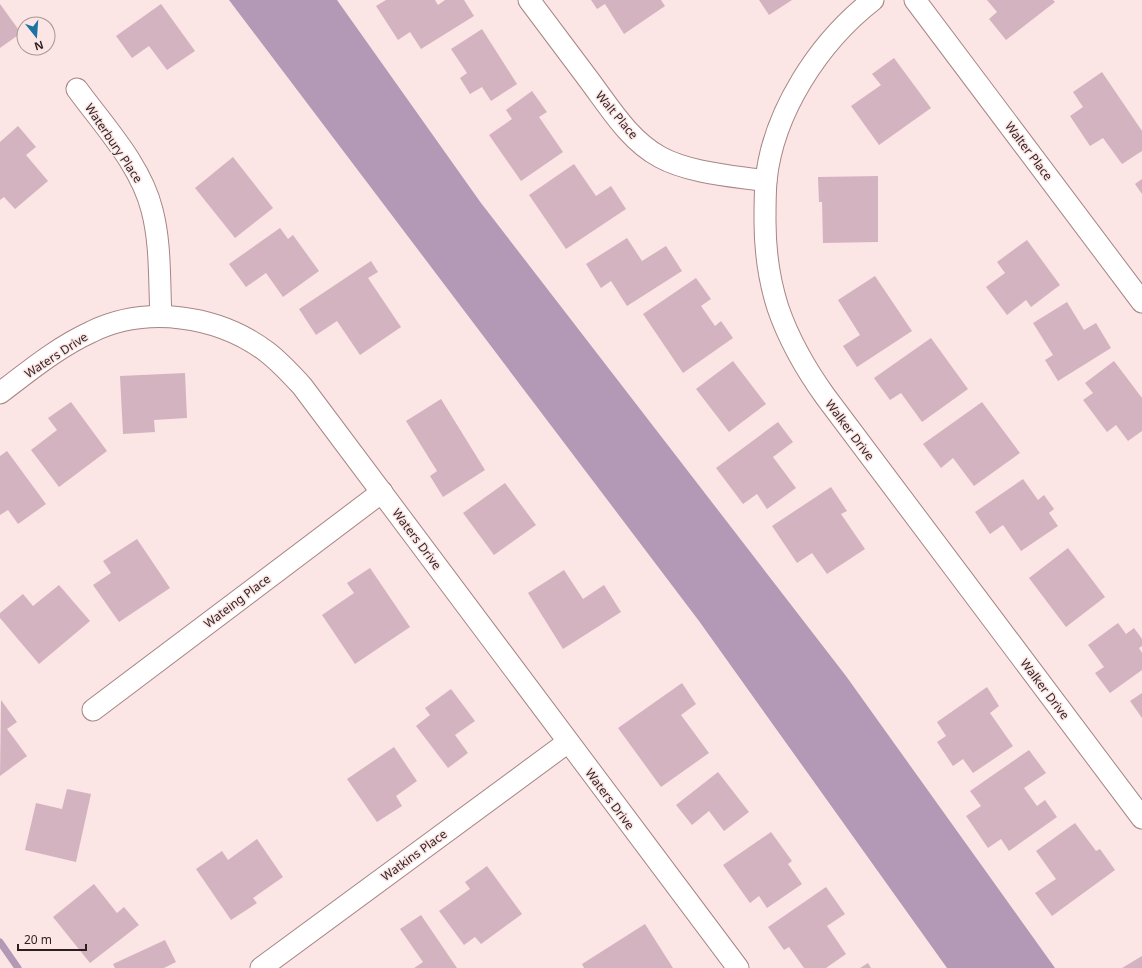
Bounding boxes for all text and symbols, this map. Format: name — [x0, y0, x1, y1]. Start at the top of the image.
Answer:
north arrow — [16, 16, 56, 56]
text: N — [33, 38, 46, 55]
street label: Walt Place — [592, 87, 642, 143]
street label: Waterbury Place — [81, 100, 147, 186]
street label: Walter Place — [1001, 118, 1057, 184]
street label: Waters Drive — [21, 328, 91, 382]
street label: Walker Drive — [822, 396, 878, 464]
street label: Waters Drive — [388, 505, 446, 573]
street label: Wateing Place — [200, 570, 274, 632]
street label: Walker Drive — [1017, 655, 1073, 723]
street label: Waters Drive — [581, 765, 639, 833]
street label: Watkins Place — [378, 825, 450, 885]
scale bar — [18, 926, 86, 952]
text: 20 m — [24, 931, 52, 948]

